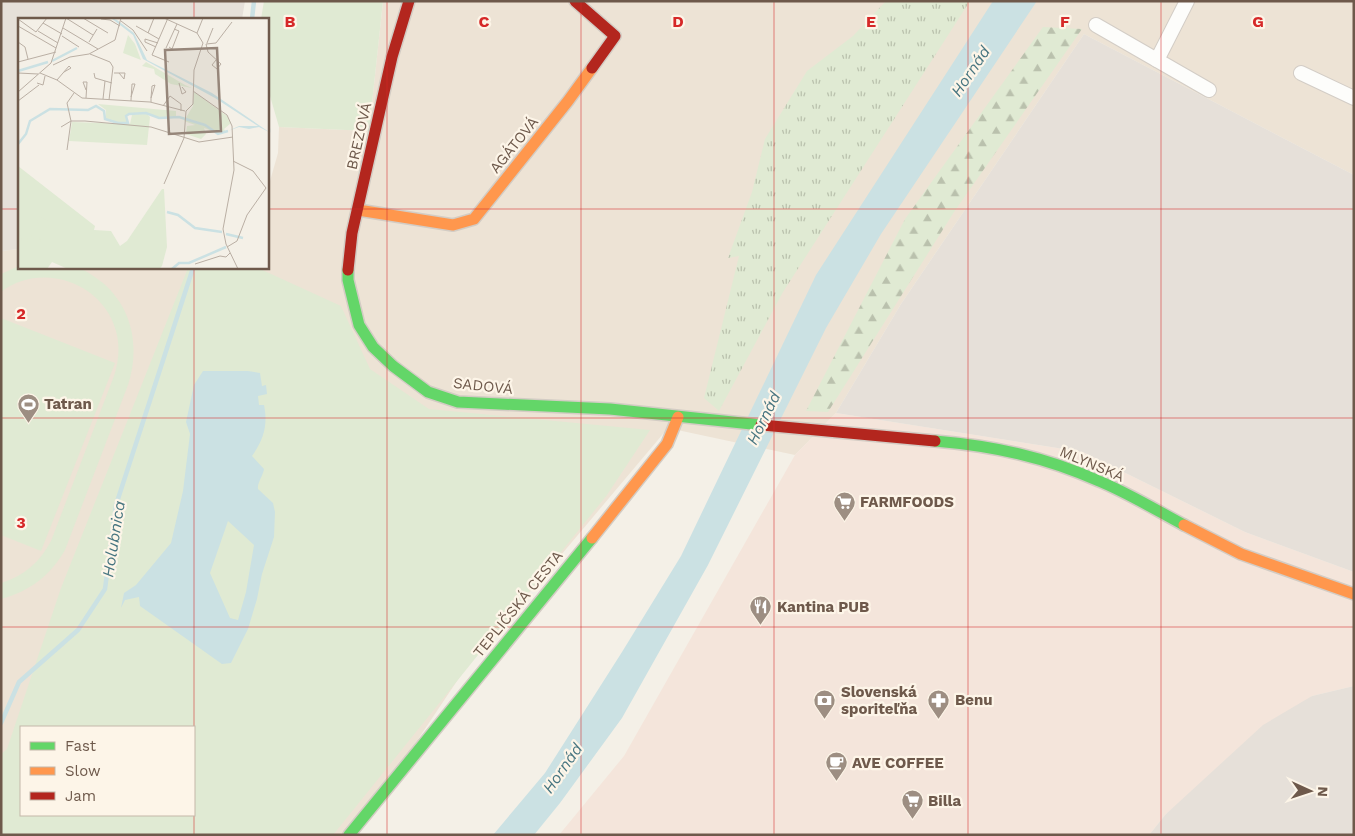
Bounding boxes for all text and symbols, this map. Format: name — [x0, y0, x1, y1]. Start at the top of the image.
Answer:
text: B — [285, 12, 296, 31]
text: C — [479, 12, 490, 31]
text: D — [672, 12, 684, 31]
text: E — [866, 12, 876, 31]
text: F — [1060, 12, 1070, 31]
text: G — [1252, 12, 1264, 31]
inset map — [18, 18, 269, 269]
water label: Hornád — [947, 42, 995, 100]
street label: BREZOVÁ — [343, 101, 375, 171]
street label: AGÁTOVÁ — [486, 113, 542, 177]
text: 2 — [16, 304, 26, 323]
street label: SADOVÁ — [452, 374, 514, 398]
water label: Hornád — [743, 388, 785, 448]
sports icon: Tatran — [16, 392, 40, 423]
place label: Tatran — [44, 395, 92, 413]
street label: MLYNSKÁ — [1057, 442, 1127, 486]
supermarket icon: FARMFOODS — [832, 490, 856, 521]
place label: FARMFOODS — [860, 493, 954, 511]
water label: Holubnica — [98, 499, 129, 579]
text: 3 — [16, 513, 26, 532]
street label: TEPLIČSKÁ CESTA — [469, 546, 567, 661]
restaurant icon: Kantina PUB — [749, 595, 773, 626]
place label: Kantina PUB — [777, 598, 869, 616]
place label: Slovenská sporiteľňa — [841, 683, 918, 718]
pharmacy icon: Benu — [927, 688, 951, 719]
bank icon: Slovenská sporiteľňa — [813, 689, 837, 720]
place label: Benu — [955, 691, 993, 709]
legend — [20, 726, 195, 816]
text: Fast — [65, 737, 97, 755]
water label: Hornád — [538, 739, 587, 797]
cafe icon: AVE COFFEE — [824, 751, 848, 782]
place label: AVE COFFEE — [852, 754, 944, 772]
text: Slow — [65, 762, 101, 780]
north arrow — [1285, 766, 1335, 816]
text: N — [1315, 786, 1331, 797]
text: Jam — [65, 787, 96, 805]
supermarket icon: Billa — [900, 789, 924, 820]
place label: Billa — [928, 792, 962, 810]

